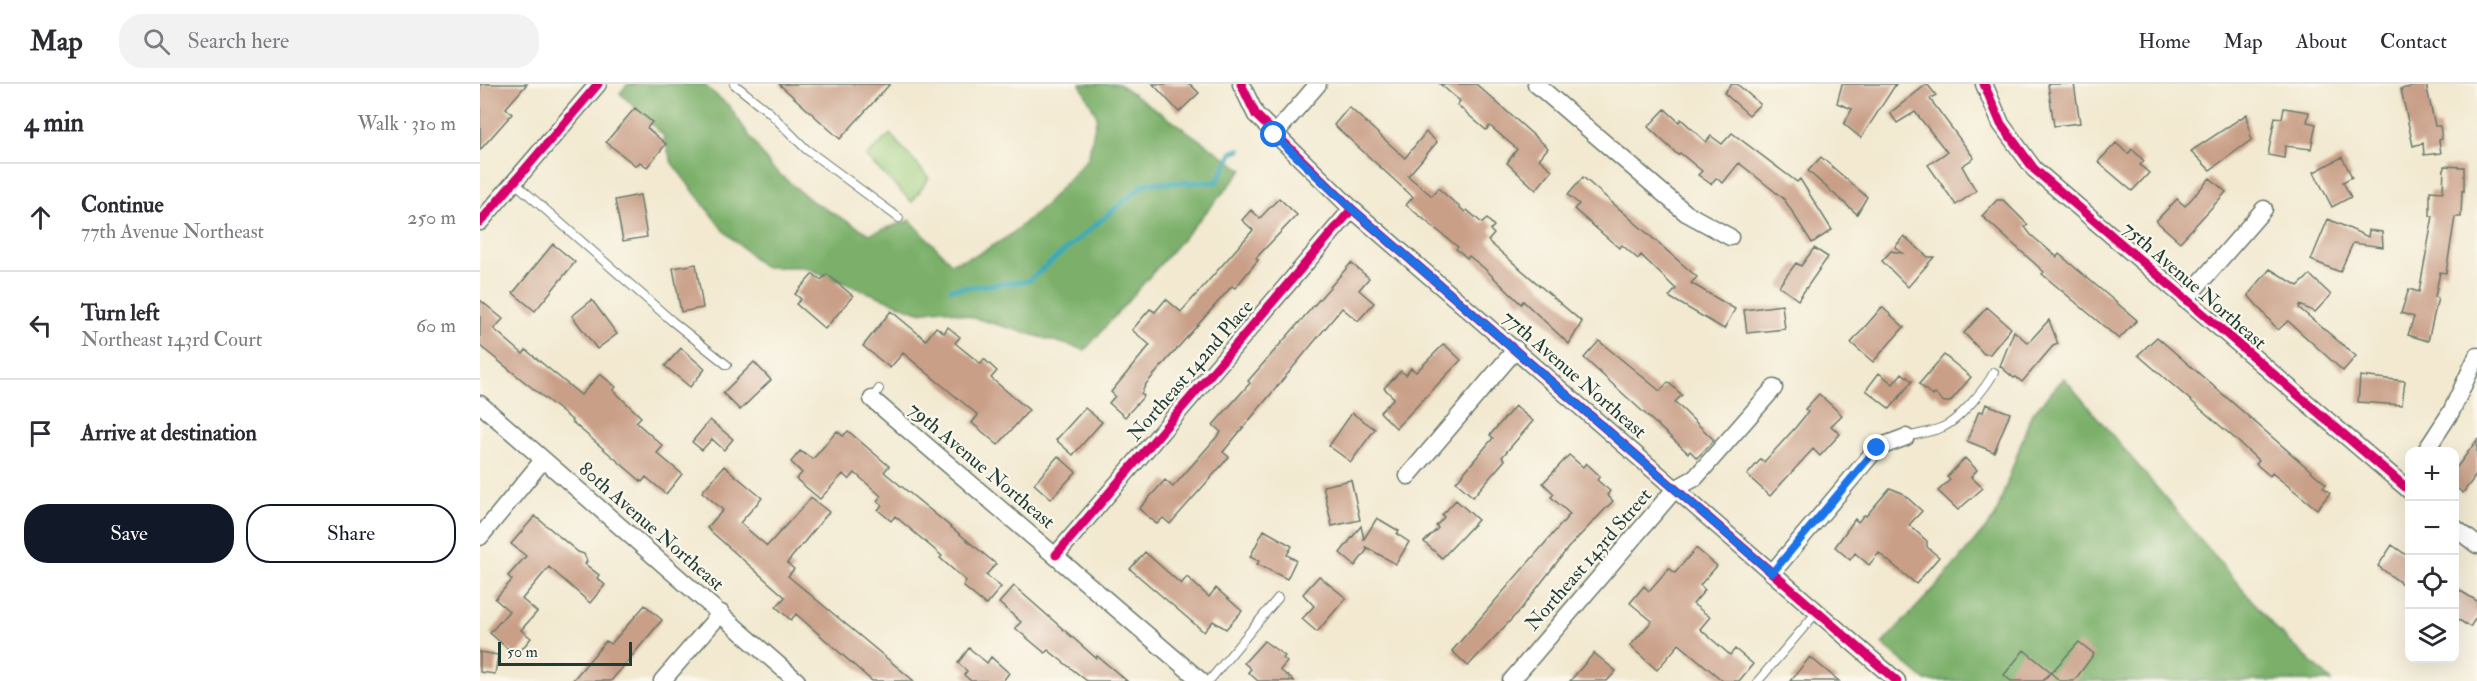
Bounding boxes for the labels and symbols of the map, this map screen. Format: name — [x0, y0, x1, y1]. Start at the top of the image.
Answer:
route start — [1260, 121, 1286, 147]
street label: 75th Avenue Northeast — [2118, 216, 2272, 355]
street label: Northeast 142nd Place — [1122, 294, 1259, 446]
street label: 77th Avenue Northeast — [1497, 305, 1652, 444]
street label: 79th Avenue Northeast — [903, 397, 1061, 534]
route end — [1863, 434, 1889, 460]
street label: 80th Avenue Northeast — [574, 456, 730, 597]
street label: Northeast 143rd Street — [1520, 483, 1657, 636]
scale bar — [498, 639, 632, 666]

